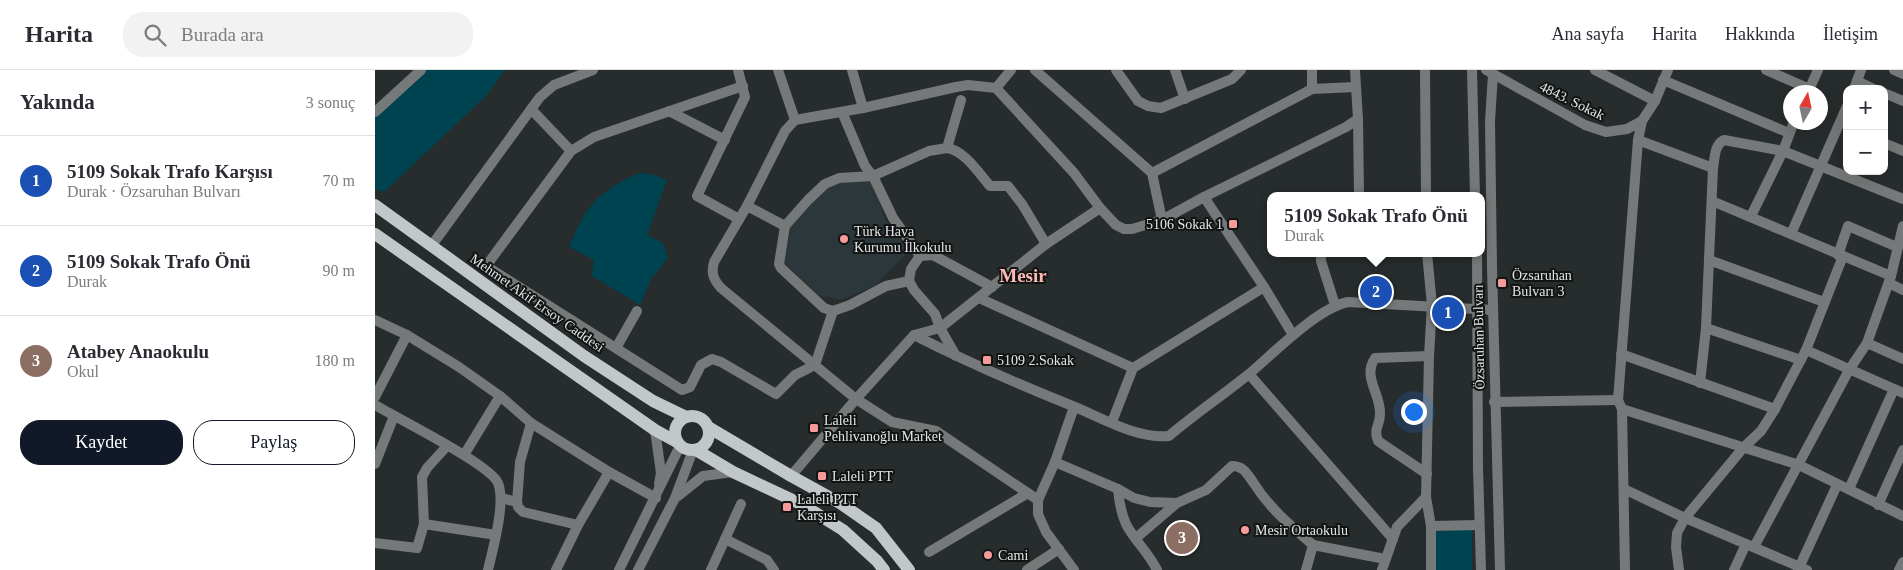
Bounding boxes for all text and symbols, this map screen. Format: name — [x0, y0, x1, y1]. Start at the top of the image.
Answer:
search box — [123, 12, 473, 57]
text: Harita — [25, 21, 93, 47]
icon: search — [141, 21, 169, 49]
text: Burada ara — [181, 24, 264, 45]
text: Ana sayfa — [1552, 24, 1624, 44]
text: Harita — [1652, 24, 1697, 44]
text: Hakkında — [1725, 24, 1795, 44]
text: İletişim — [1823, 24, 1878, 44]
street label: 4843. Sokak — [1537, 79, 1607, 123]
north arrow — [1783, 85, 1828, 130]
map controls — [1843, 85, 1888, 175]
button: + — [1843, 85, 1888, 130]
text: Yakında — [20, 90, 95, 114]
text: 3 sonuç — [306, 94, 355, 111]
button: − — [1843, 130, 1888, 175]
text: 5109 Sokak Trafo Karşısı — [67, 161, 273, 182]
text: 1 — [32, 172, 40, 189]
text: 70 m — [323, 172, 355, 189]
text: Durak · Özsaruhan Bulvarı — [67, 183, 241, 200]
popup — [1267, 192, 1485, 257]
text: 5109 Sokak Trafo Önü — [1284, 205, 1468, 226]
place label: 5106 Sokak 1 — [1146, 217, 1223, 232]
marker: 5106 Sokak 1 — [1227, 218, 1239, 230]
place label: Türk Hava Kurumu İlkokulu — [854, 224, 952, 255]
text: Durak — [1284, 227, 1324, 244]
marker: Türk Hava Kurumu İlkokulu — [838, 233, 850, 245]
text: 5109 Sokak Trafo Önü — [67, 251, 251, 272]
street label: Mehmet Akif Ersoy Caddesi — [467, 251, 607, 355]
text: 2 — [32, 262, 40, 279]
text: 90 m — [323, 262, 355, 279]
district label: Mesir — [999, 265, 1047, 286]
place label: Özsaruhan Bulvarı 3 — [1512, 267, 1572, 299]
text: Durak — [67, 273, 107, 290]
pin: 2 — [1360, 273, 1392, 311]
marker: Özsaruhan Bulvarı 3 — [1496, 277, 1508, 289]
street label: Özsaruhan Bulvarı — [1470, 284, 1487, 390]
pin: 1 — [1432, 294, 1464, 332]
text: Atabey Anaokulu — [67, 341, 209, 362]
text: 3 — [32, 352, 40, 369]
text: 180 m — [315, 352, 355, 369]
place label: 5109 2.Sokak — [997, 353, 1074, 368]
marker: 5109 2.Sokak — [981, 354, 993, 366]
text: Okul — [67, 363, 99, 380]
your location — [1401, 399, 1427, 425]
place label: Laleli Pehlivanoğlu Market — [824, 413, 942, 444]
button: Kaydet — [20, 420, 183, 465]
button: Paylaş — [193, 420, 355, 465]
marker: Laleli Pehlivanoğlu Market — [808, 422, 820, 434]
place label: Laleli PTT — [832, 469, 893, 484]
marker: Laleli PTT — [816, 470, 828, 482]
place label: Laleli PTT Karşısı — [797, 492, 858, 523]
marker: Laleli PTT Karşısı — [781, 501, 793, 513]
pin: 3 — [1166, 519, 1198, 557]
place label: Mesir Ortaokulu — [1255, 523, 1348, 538]
marker: Mesir Ortaokulu — [1239, 524, 1251, 536]
place label: Cami — [998, 548, 1028, 563]
marker: Cami — [982, 549, 994, 561]

